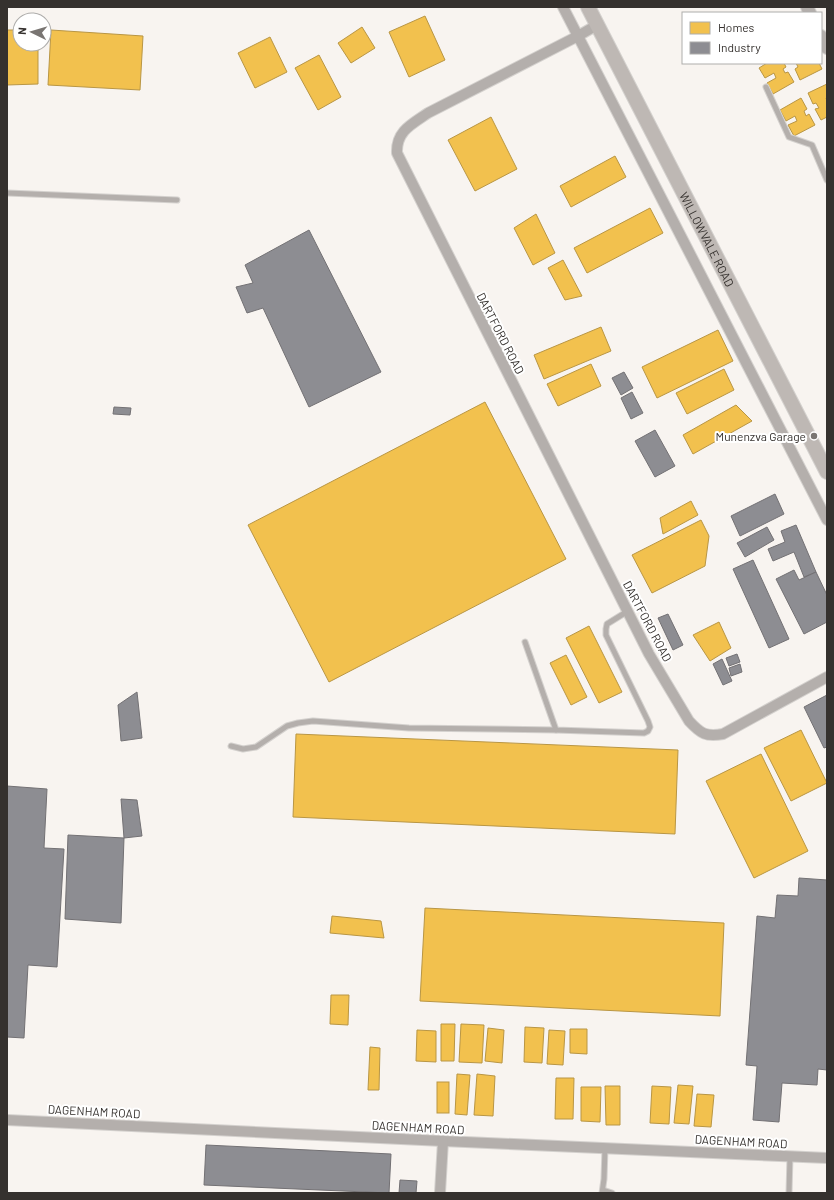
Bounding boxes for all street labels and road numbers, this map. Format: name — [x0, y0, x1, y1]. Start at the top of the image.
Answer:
street label: WILLOWVALE ROAD — [677, 189, 737, 289]
street label: DARTFORD ROAD — [474, 290, 528, 376]
street label: DARTFORD ROAD — [621, 578, 675, 664]
street label: DAGENHAM ROAD — [47, 1102, 141, 1120]
street label: DAGENHAM ROAD — [371, 1118, 465, 1136]
street label: DAGENHAM ROAD — [694, 1132, 788, 1150]

